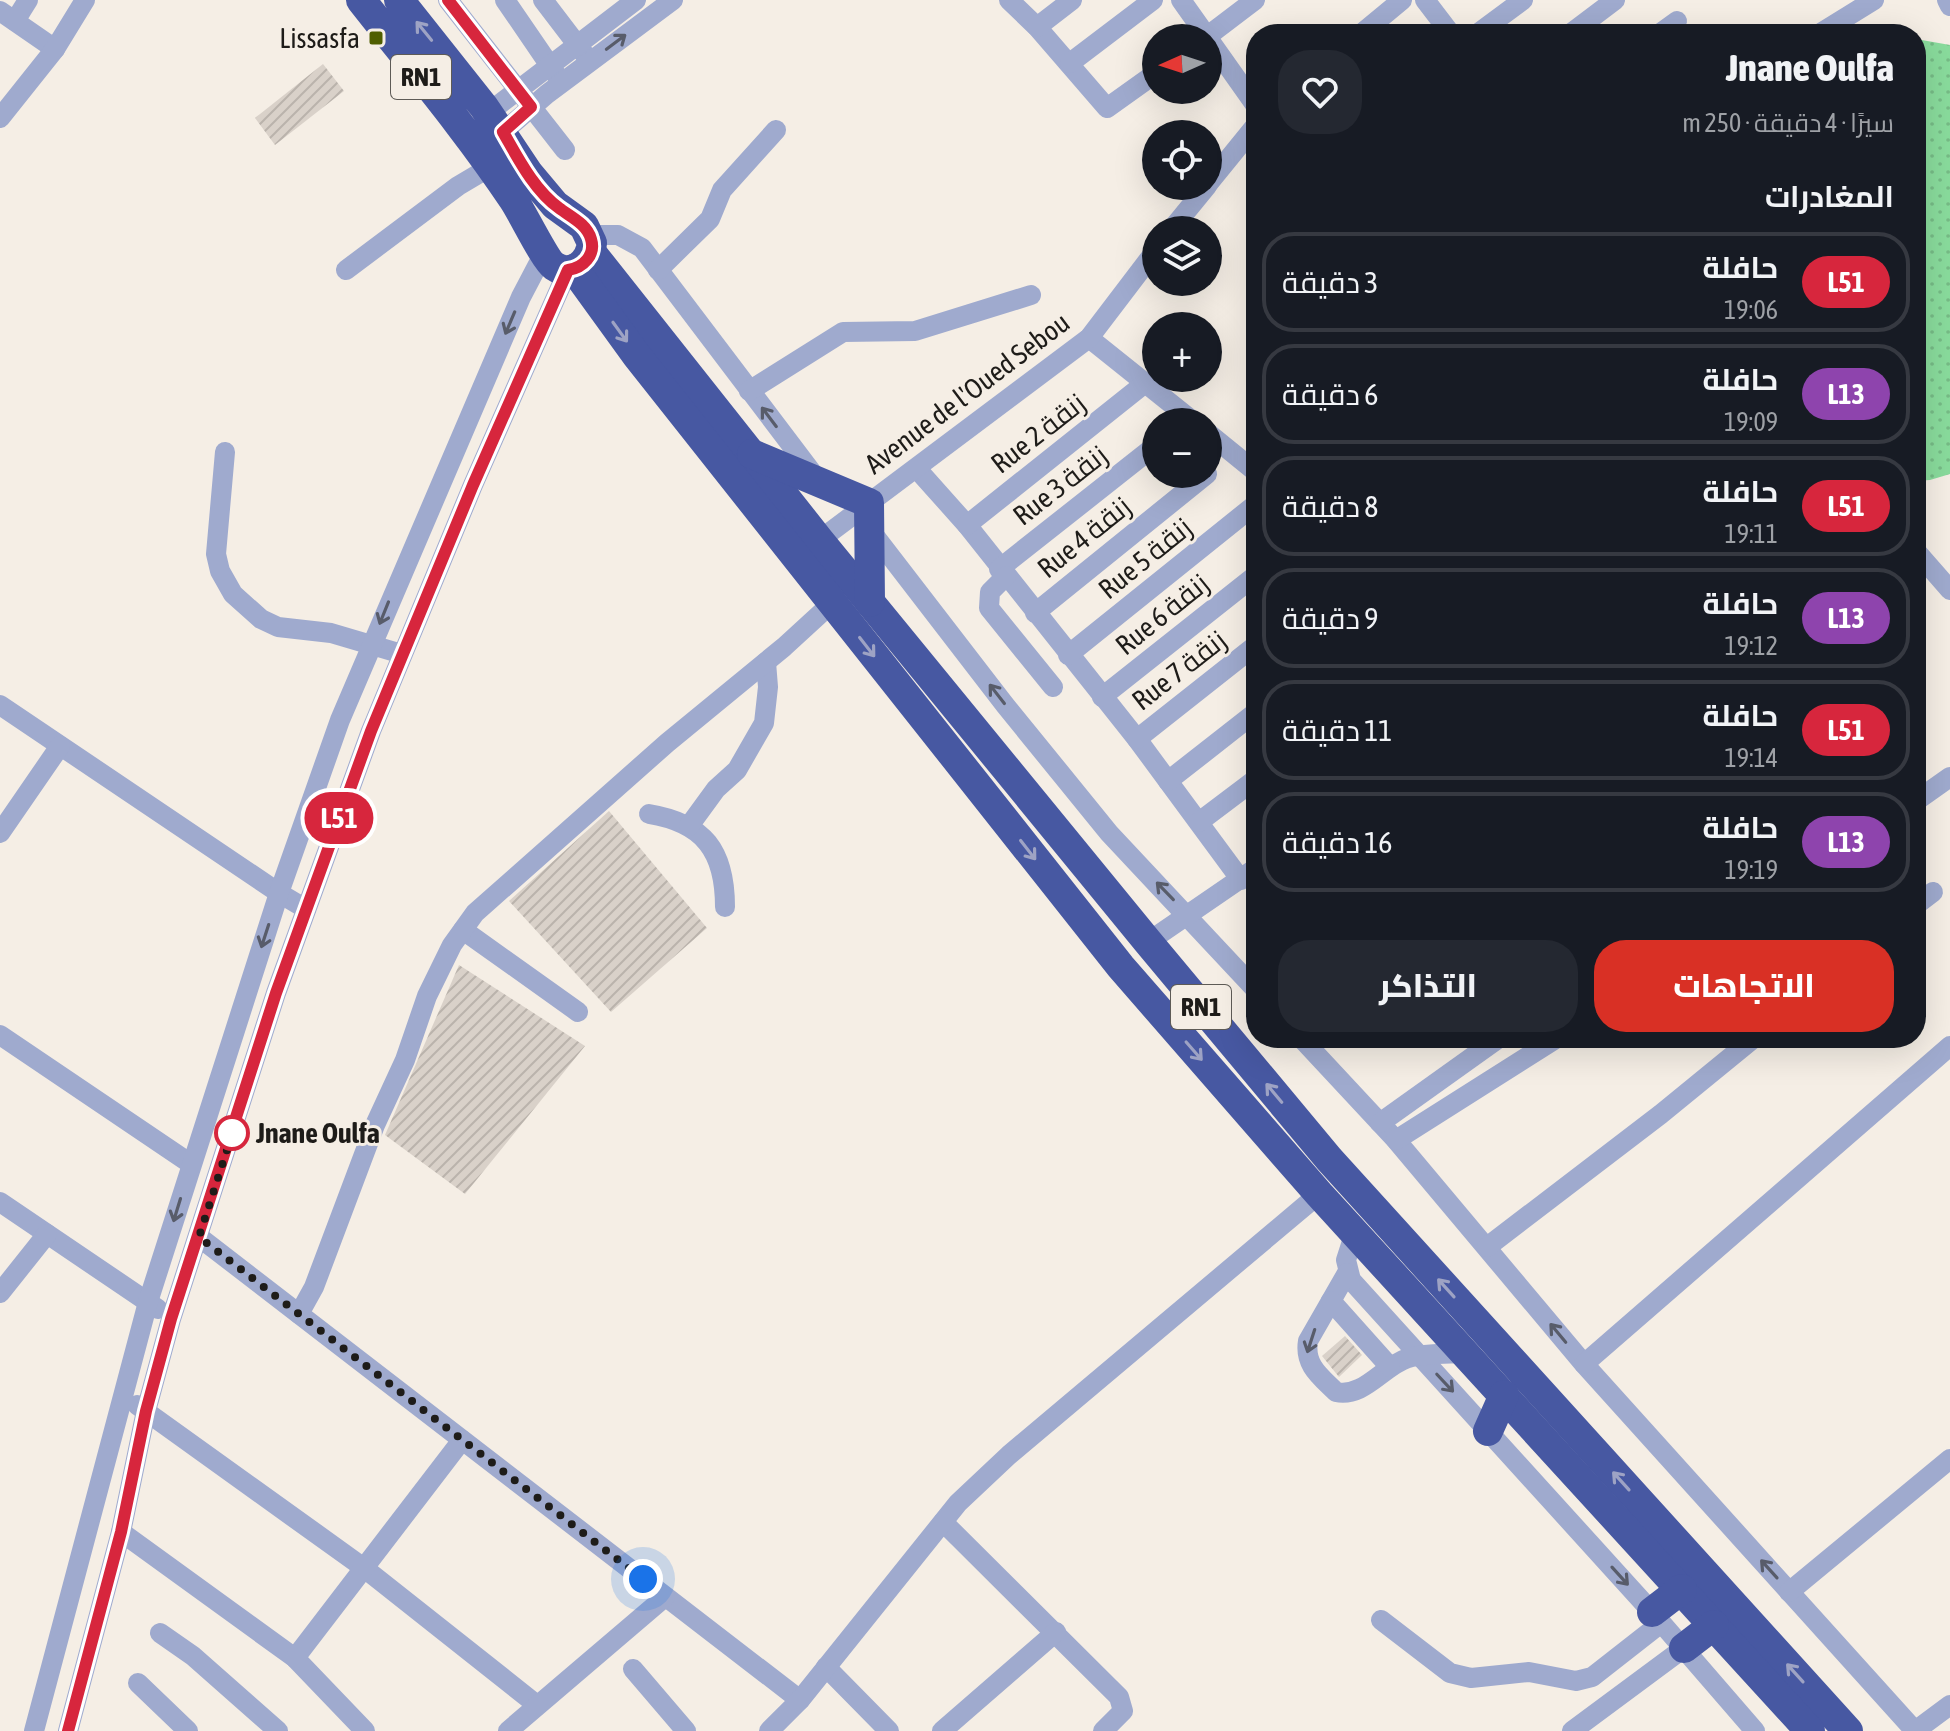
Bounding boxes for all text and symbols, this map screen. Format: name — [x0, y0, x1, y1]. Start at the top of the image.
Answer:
place label: Lissasfa — [279, 22, 360, 54]
one-way arrow — [415, 22, 433, 42]
north arrow — [1142, 24, 1222, 104]
map controls — [1142, 24, 1222, 488]
marker: Lissasfa — [367, 29, 385, 47]
one-way arrow — [604, 34, 626, 51]
text: Jnane Oulfa — [1726, 46, 1894, 89]
button: heart — [1278, 50, 1362, 134]
road number: RN1 — [391, 55, 451, 99]
text: سيرًا · 4 دقيقة · 250 m — [1682, 108, 1894, 138]
button: locate — [1142, 120, 1222, 200]
text: المغادرات — [1765, 179, 1894, 213]
button: layers — [1142, 216, 1222, 296]
text: حافلة — [1703, 250, 1778, 284]
text: 3 دقيقة — [1282, 265, 1378, 299]
text: L51 — [1827, 266, 1865, 298]
text: 19:06 — [1724, 295, 1778, 325]
street label: Avenue de l'Oued Sebou — [859, 306, 1075, 480]
one-way arrow — [501, 310, 516, 335]
button: + — [1142, 312, 1222, 392]
one-way arrow — [611, 321, 628, 342]
text: حافلة — [1703, 362, 1778, 396]
text: 6 دقيقة — [1282, 377, 1378, 411]
text: L13 — [1827, 378, 1865, 410]
street label: Rue 2 زنقة — [985, 387, 1091, 479]
one-way arrow — [761, 407, 778, 428]
text: 19:09 — [1724, 407, 1778, 437]
button: − — [1142, 408, 1222, 488]
street label: Rue 3 زنقة — [1007, 439, 1113, 531]
text: حافلة — [1703, 474, 1778, 508]
text: 8 دقيقة — [1282, 489, 1378, 523]
street label: Rue 4 زنقة — [1031, 490, 1137, 584]
text: L51 — [1827, 490, 1865, 522]
street label: Rue 5 زنقة — [1092, 511, 1198, 605]
text: 19:11 — [1724, 519, 1778, 549]
street label: Rue 6 زنقة — [1109, 567, 1215, 661]
text: حافلة — [1703, 586, 1778, 620]
one-way arrow — [376, 600, 391, 625]
text: 9 دقيقة — [1282, 601, 1378, 635]
text: L13 — [1827, 602, 1865, 634]
street label: Rue 7 زنقة — [1126, 624, 1232, 716]
text: 19:12 — [1724, 631, 1778, 661]
one-way arrow — [858, 636, 875, 657]
one-way arrow — [988, 684, 1005, 705]
text: حافلة — [1703, 698, 1778, 732]
text: 11 دقيقة — [1282, 713, 1392, 747]
text: L51 — [1827, 714, 1865, 746]
text: 19:14 — [1724, 743, 1778, 773]
line badge: L51 — [293, 792, 385, 844]
text: L51 — [320, 802, 358, 834]
text: حافلة — [1703, 810, 1778, 844]
text: 16 دقيقة — [1282, 825, 1392, 859]
text: L13 — [1827, 826, 1865, 858]
one-way arrow — [1020, 839, 1037, 860]
text: 19:19 — [1724, 855, 1778, 885]
one-way arrow — [1156, 882, 1175, 901]
one-way arrow — [257, 922, 272, 948]
button: التذاكر — [1278, 940, 1578, 1032]
button: الاتجاهات — [1594, 940, 1894, 1032]
road number: RN1 — [1171, 985, 1231, 1029]
one-way arrow — [1185, 1040, 1203, 1060]
one-way arrow — [1265, 1083, 1283, 1104]
marker: Jnane Oulfa — [215, 1116, 249, 1150]
place label: Jnane Oulfa — [255, 1117, 380, 1149]
one-way arrow — [169, 1197, 183, 1222]
one-way arrow — [1437, 1278, 1455, 1298]
one-way arrow — [1550, 1323, 1567, 1344]
one-way arrow — [1303, 1328, 1317, 1353]
one-way arrow — [1436, 1373, 1454, 1393]
one-way arrow — [1612, 1471, 1630, 1491]
your location — [623, 1559, 663, 1599]
one-way arrow — [1759, 1559, 1778, 1579]
one-way arrow — [1610, 1566, 1629, 1586]
one-way arrow — [1786, 1664, 1804, 1684]

